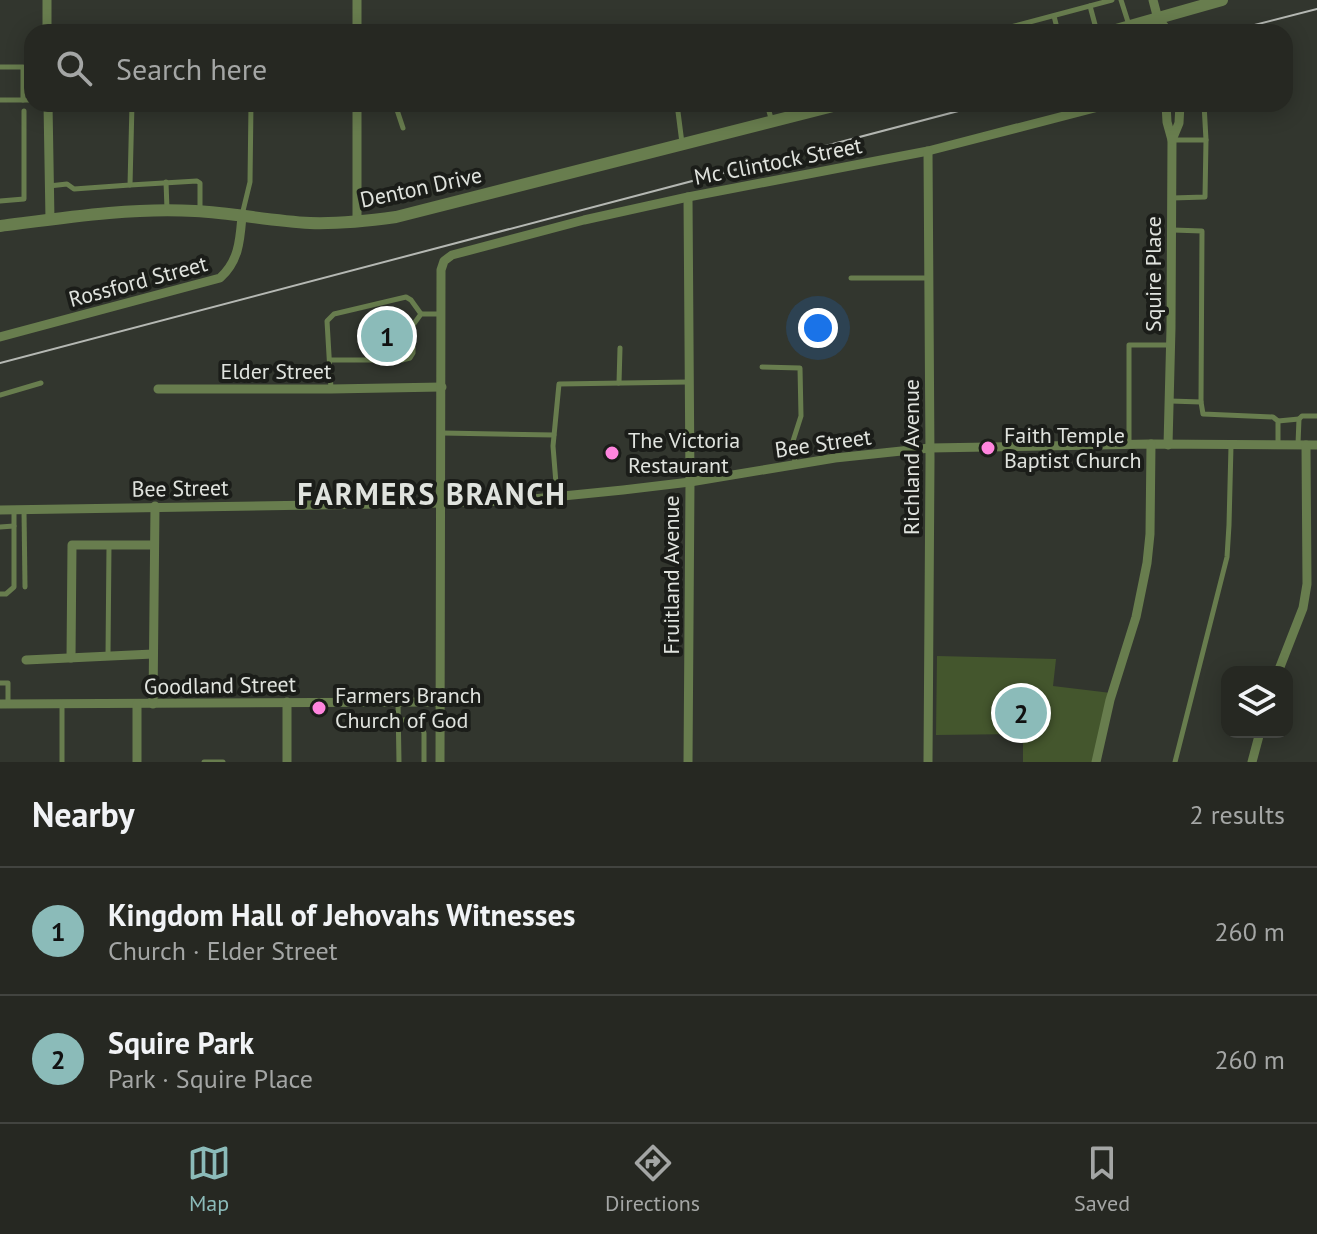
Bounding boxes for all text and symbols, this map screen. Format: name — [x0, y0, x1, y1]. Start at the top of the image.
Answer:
search box — [24, 24, 1293, 112]
icon: search — [52, 46, 96, 90]
text: Search here — [116, 49, 267, 88]
street label: Mc Clintock Street — [692, 131, 865, 191]
street label: Denton Drive — [358, 160, 484, 214]
street label: Squire Place — [1139, 216, 1167, 332]
street label: Rossford Street — [66, 249, 211, 313]
pin: 1 — [361, 306, 413, 366]
your location — [798, 308, 838, 348]
street label: Elder Street — [221, 357, 332, 385]
street label: Richland Avenue — [897, 379, 925, 535]
place label: Faith Temple Baptist Church — [1004, 421, 1142, 474]
street label: Bee Street — [773, 422, 874, 464]
place label: The Victoria Restaurant — [628, 426, 740, 479]
marker: Faith Temple Baptist Church — [979, 439, 997, 457]
marker: The Victoria Restaurant — [603, 444, 621, 462]
street label: Bee Street — [131, 473, 229, 503]
district label: FARMERS BRANCH — [297, 474, 567, 513]
street label: Fruitland Avenue — [657, 495, 685, 655]
map controls — [1221, 666, 1293, 738]
button: layers — [1221, 666, 1293, 738]
street label: Goodland Street — [144, 670, 297, 700]
place label: Farmers Branch Church of God — [335, 681, 482, 734]
pin: 2 — [995, 683, 1047, 743]
marker: Farmers Branch Church of God — [310, 699, 328, 717]
text: Nearby — [32, 792, 134, 836]
text: 2 results — [1190, 798, 1285, 831]
text: Kingdom Hall of Jehovahs Witnesses — [108, 895, 575, 934]
text: 1 — [51, 915, 65, 948]
text: 260 m — [1214, 915, 1285, 948]
text: Church · Elder Street — [108, 934, 338, 967]
text: Squire Park — [108, 1023, 254, 1062]
text: 2 — [51, 1043, 65, 1076]
text: 260 m — [1214, 1043, 1285, 1076]
text: Park · Squire Place — [108, 1062, 313, 1095]
tab: Map — [187, 1141, 231, 1217]
tab: Directions — [605, 1141, 700, 1217]
tab: Saved — [1074, 1141, 1130, 1217]

